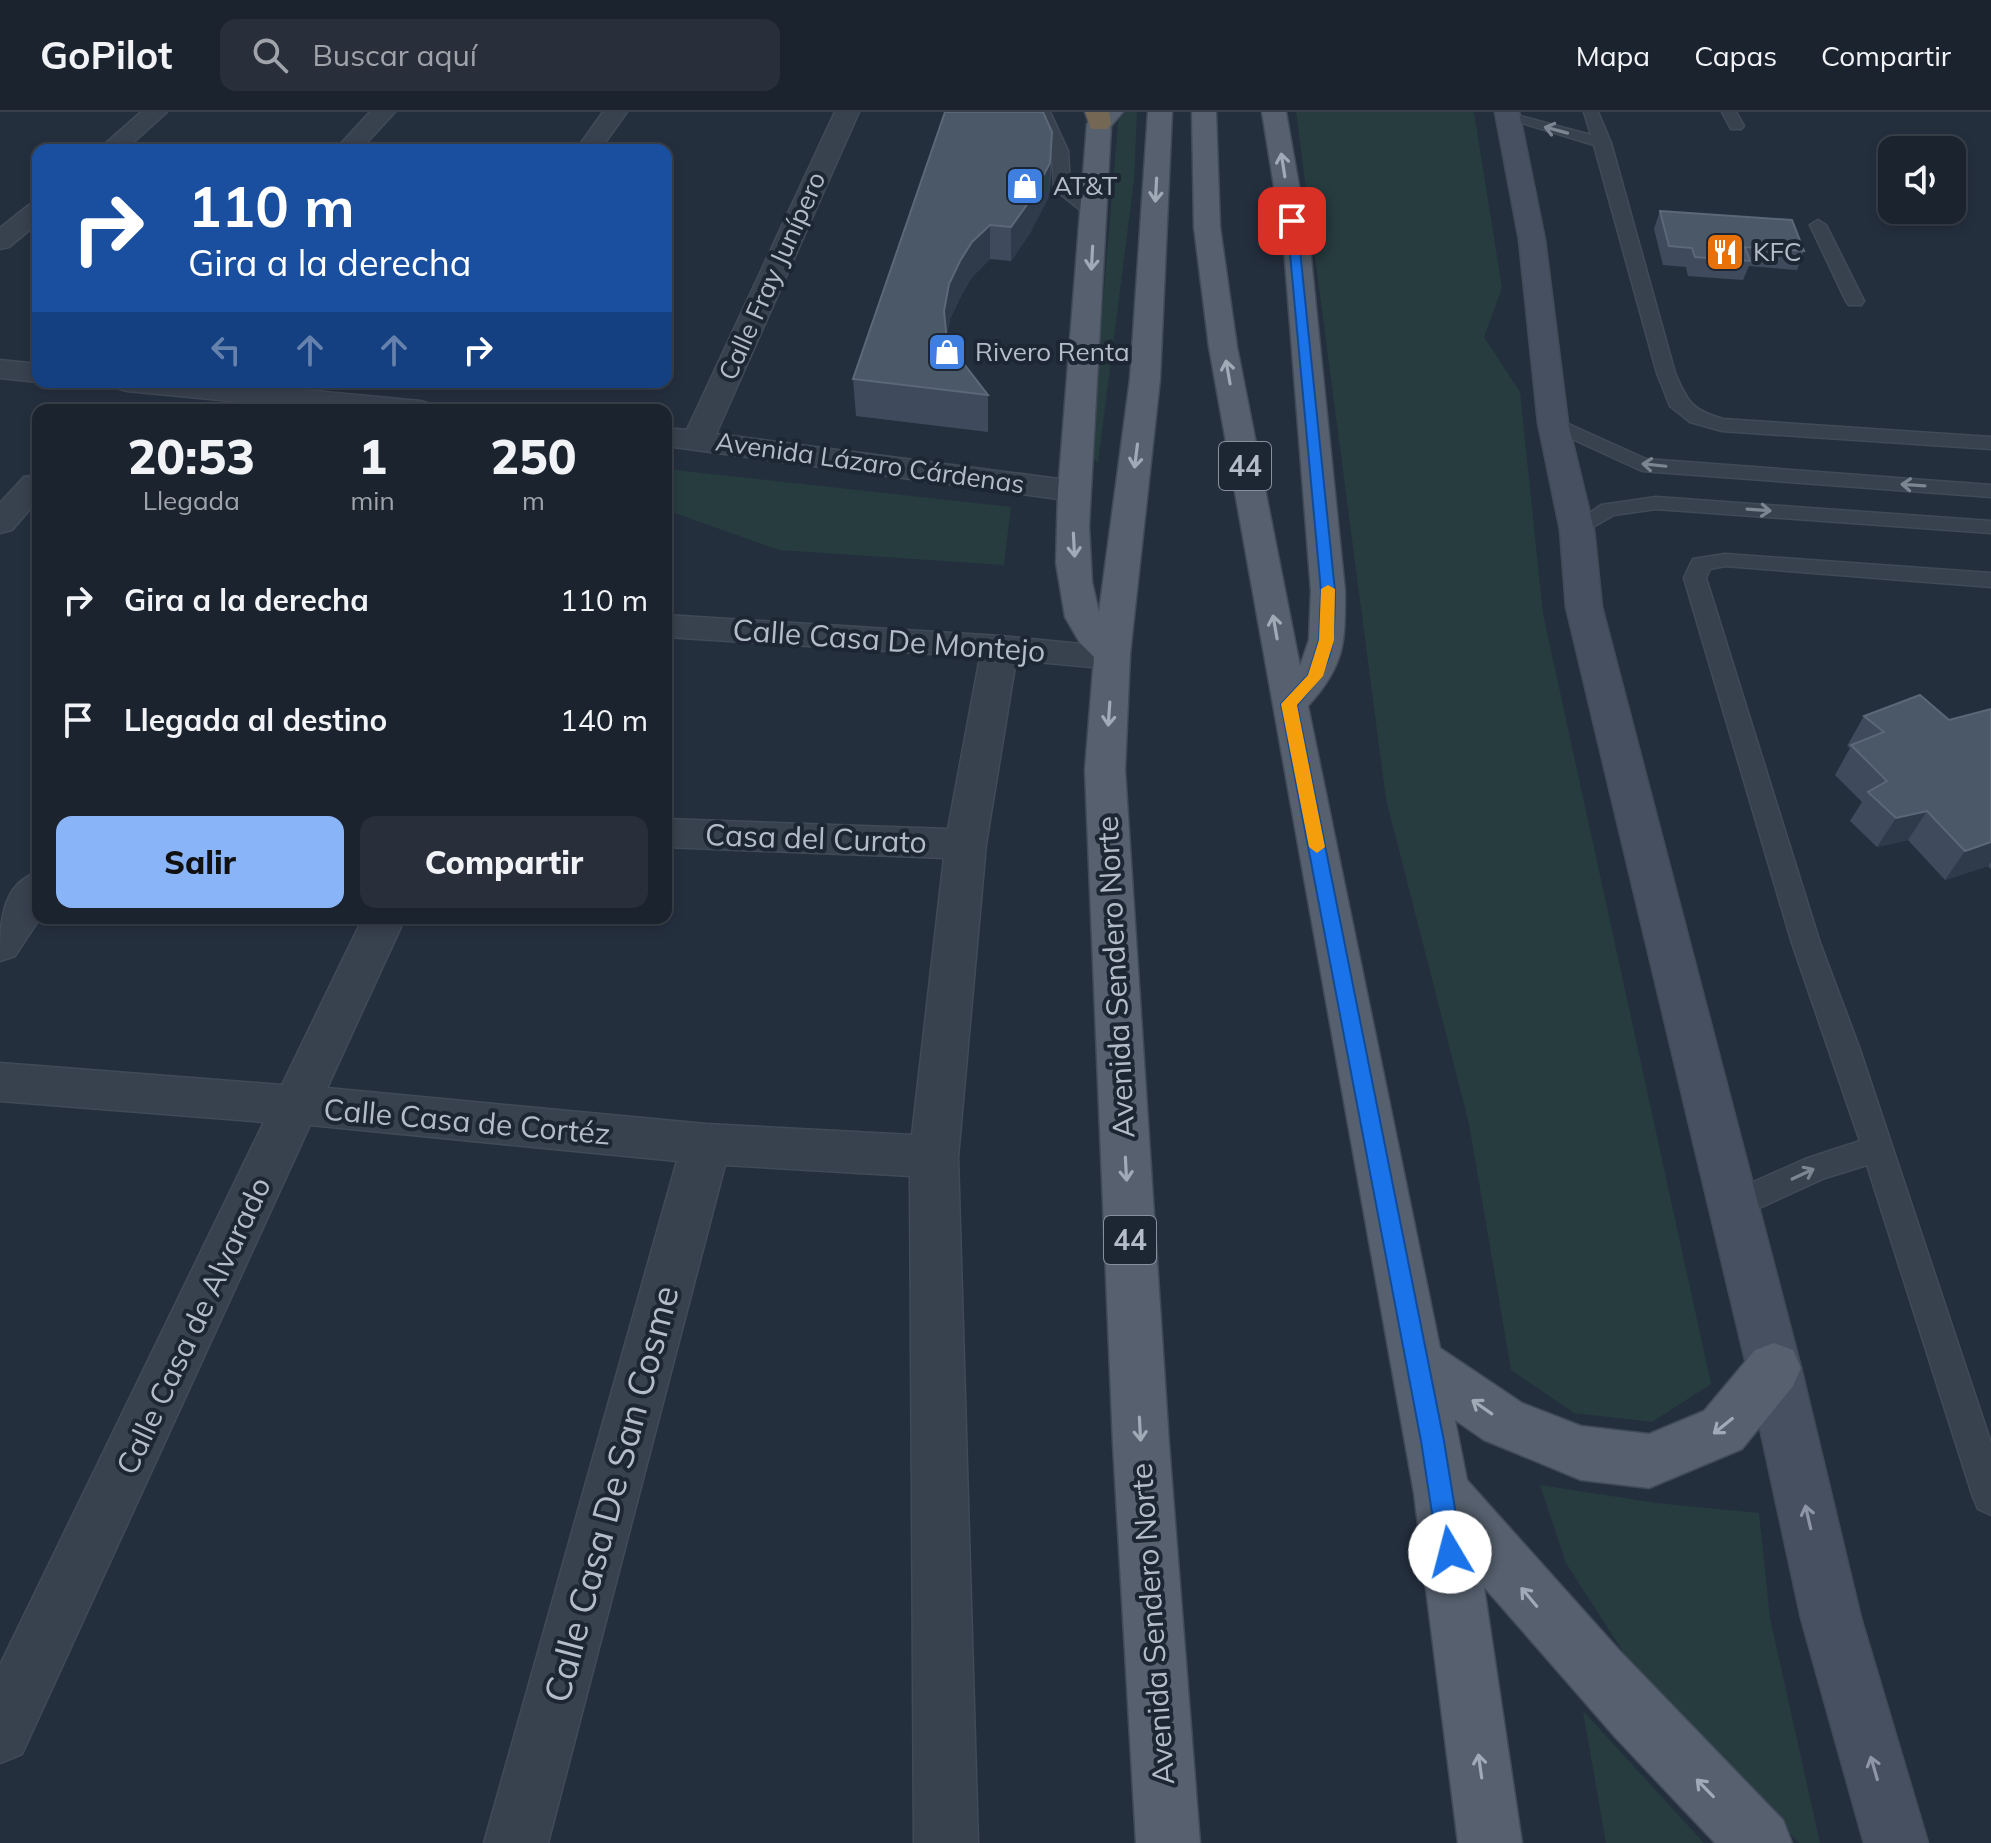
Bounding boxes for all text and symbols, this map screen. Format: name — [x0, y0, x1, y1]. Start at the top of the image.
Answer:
search box — [220, 19, 780, 91]
text: GoPilot — [40, 31, 172, 79]
icon: search — [248, 33, 292, 77]
text: Buscar aquí — [312, 36, 477, 74]
text: Mapa — [1576, 38, 1650, 73]
text: Capas — [1694, 38, 1777, 73]
text: Compartir — [1821, 38, 1951, 73]
one-way arrow — [1543, 122, 1569, 137]
map controls — [1878, 136, 1966, 224]
button: sound — [1878, 136, 1966, 224]
one-way arrow — [1274, 153, 1289, 178]
shop icon: AT&T — [1004, 165, 1046, 207]
street label: Calle Fray Junípero — [711, 166, 832, 385]
place label: AT&T — [1053, 169, 1118, 202]
text: 110 m — [188, 171, 355, 241]
icon: right — [56, 176, 160, 280]
one-way arrow — [1148, 176, 1163, 203]
pin — [1258, 187, 1326, 255]
icon: arrive — [1270, 199, 1314, 243]
restaurant icon: KFC — [1704, 231, 1746, 273]
place label: KFC — [1753, 235, 1801, 268]
text: Gira a la derecha — [188, 240, 471, 285]
one-way arrow — [1084, 244, 1099, 271]
icon: left — [204, 328, 248, 372]
icon: ahead — [288, 328, 332, 372]
icon: ahead — [372, 328, 416, 372]
icon: right — [456, 328, 500, 372]
shop icon: Rivero Renta — [926, 331, 968, 373]
place label: Rivero Renta — [975, 335, 1130, 368]
one-way arrow — [1220, 360, 1235, 385]
street label: Avenida Lázaro Cárdenas — [714, 424, 1027, 501]
text: 20:53 — [127, 426, 255, 486]
text: 1 — [358, 426, 387, 486]
text: 250 — [490, 426, 577, 486]
road number: 44 — [1219, 442, 1271, 490]
one-way arrow — [1128, 443, 1143, 468]
one-way arrow — [1641, 458, 1668, 473]
one-way arrow — [1900, 477, 1927, 492]
text: Llegada — [143, 484, 240, 517]
text: min — [351, 484, 395, 517]
text: m — [522, 484, 545, 517]
one-way arrow — [1746, 503, 1772, 518]
one-way arrow — [1067, 531, 1082, 558]
icon: right — [56, 578, 100, 622]
text: Gira a la derecha — [124, 581, 369, 619]
text: 110 m — [560, 581, 648, 619]
street label: Calle Casa De Montejo — [732, 610, 1047, 670]
one-way arrow — [1267, 615, 1282, 641]
icon: arrive — [56, 698, 100, 742]
one-way arrow — [1101, 700, 1116, 727]
text: Llegada al destino — [124, 701, 387, 739]
text: 140 m — [560, 701, 648, 739]
street label: Casa del Curato — [705, 815, 928, 861]
street label: Avenida Sendero Norte — [1088, 815, 1142, 1139]
button: Salir — [56, 816, 344, 908]
button: Compartir — [360, 816, 648, 908]
street label: Calle Casa de Cortéz — [322, 1090, 612, 1152]
one-way arrow — [1118, 1155, 1133, 1182]
one-way arrow — [1790, 1166, 1814, 1181]
street label: Calle Casa de Alvarado — [107, 1171, 279, 1480]
road number: 44 — [1104, 1216, 1156, 1264]
street label: Calle Casa De San Cosme — [533, 1281, 688, 1707]
one-way arrow — [1472, 1399, 1494, 1415]
one-way arrow — [1133, 1415, 1148, 1442]
one-way arrow — [1712, 1416, 1733, 1434]
street label: Avenida Sendero Norte — [1122, 1462, 1182, 1786]
one-way arrow — [1800, 1504, 1815, 1530]
position arrow — [1408, 1510, 1492, 1594]
one-way arrow — [1520, 1587, 1538, 1607]
one-way arrow — [1472, 1754, 1487, 1779]
one-way arrow — [1866, 1756, 1880, 1781]
one-way arrow — [1696, 1779, 1715, 1798]

